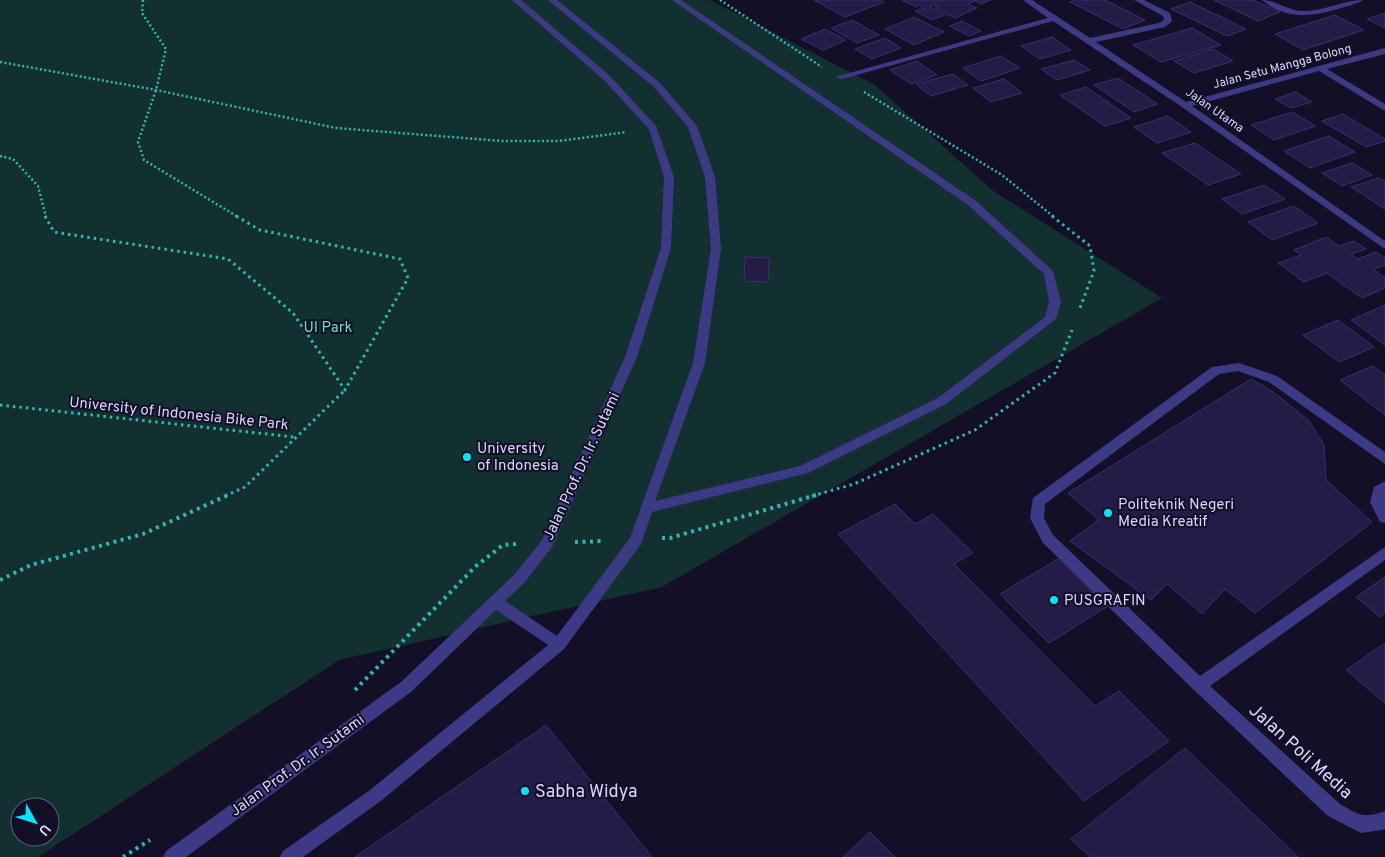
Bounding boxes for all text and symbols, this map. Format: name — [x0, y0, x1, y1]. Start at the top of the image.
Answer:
street label: Jalan Setu Mangga Bolong — [1211, 41, 1353, 93]
street label: Jalan Utama — [1182, 85, 1247, 137]
park label: UI Park — [303, 319, 353, 338]
street label: Jalan Prof. Dr. Ir. Sutami — [540, 389, 625, 544]
street label: University of Indonesia Bike Park — [68, 394, 290, 435]
place label: University of Indonesia — [477, 440, 559, 476]
marker: University of Indonesia — [461, 451, 473, 463]
place label: Politeknik Negeri Media Kreatif — [1118, 496, 1234, 532]
marker: Politeknik Negeri Media Kreatif — [1102, 507, 1114, 519]
place label: PUSGRAFIN — [1064, 592, 1146, 611]
marker: PUSGRAFIN — [1048, 594, 1060, 606]
street label: Jalan Poli Media — [1243, 700, 1357, 805]
street label: Jalan Prof. Dr. Ir. Sutami — [227, 711, 369, 821]
place label: Sabha Widya — [535, 781, 637, 804]
marker: Sabha Widya — [519, 785, 531, 797]
north arrow — [10, 797, 60, 847]
text: U — [34, 820, 54, 838]

